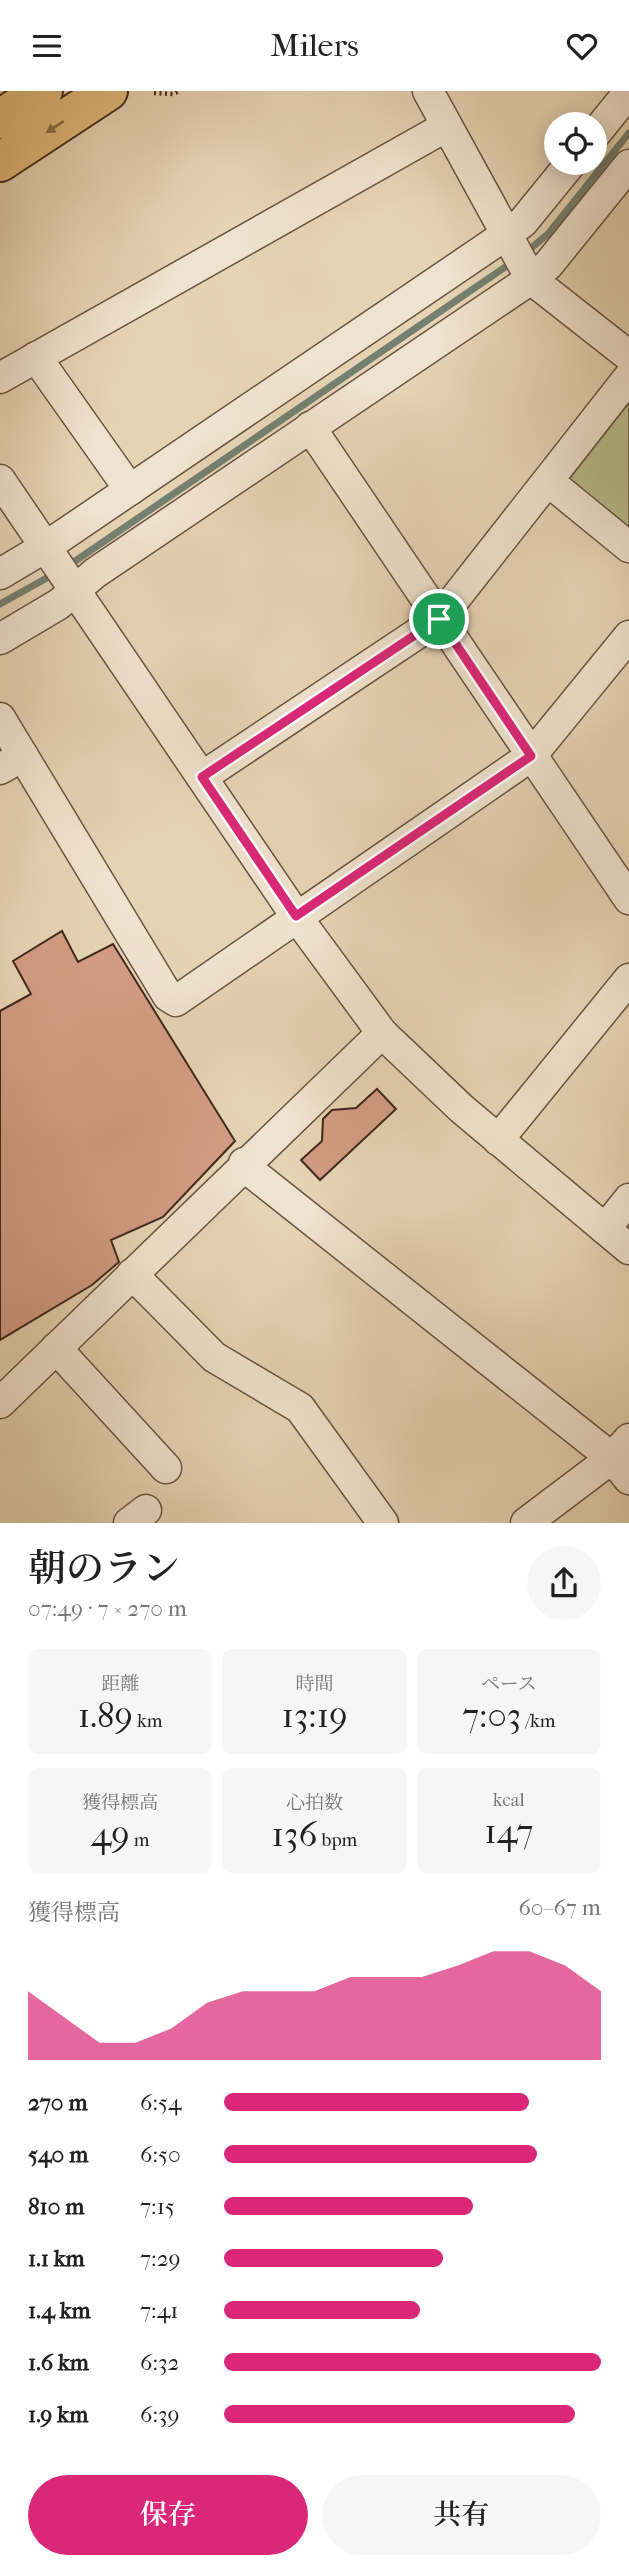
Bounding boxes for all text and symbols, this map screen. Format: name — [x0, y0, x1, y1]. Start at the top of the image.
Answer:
icon: menu — [28, 27, 66, 65]
text: Milers — [270, 27, 359, 64]
icon: heart — [563, 27, 601, 65]
map controls — [544, 112, 607, 175]
button: locate — [544, 112, 607, 175]
one-way arrow — [45, 121, 64, 134]
pin — [409, 589, 469, 649]
icon: arrive — [420, 600, 458, 638]
text: 朝のラン — [28, 1546, 180, 1591]
button: share — [527, 1546, 601, 1620]
text: 07:49 · 7 × 270 m — [28, 1595, 187, 1622]
text: 距離 — [101, 1673, 139, 1695]
text: 時間 — [295, 1673, 334, 1695]
text: ペース — [481, 1673, 537, 1695]
text: 1.89 — [78, 1695, 133, 1736]
text: 13:19 — [281, 1695, 348, 1736]
text: 7:03 — [462, 1695, 521, 1736]
text: km — [133, 1710, 163, 1732]
text: /km — [521, 1710, 555, 1732]
text: kcal — [493, 1789, 525, 1811]
text: 獲得標高 — [82, 1792, 158, 1814]
text: 心拍数 — [286, 1792, 343, 1814]
text: 147 — [484, 1811, 533, 1852]
text: 49 — [91, 1814, 130, 1855]
text: 136 — [272, 1814, 317, 1855]
text: m — [130, 1829, 150, 1851]
text: bpm — [317, 1829, 357, 1851]
text: 60–67 m — [518, 1894, 601, 1921]
text: 獲得標高 — [28, 1899, 120, 1926]
text: 270 m — [28, 2089, 88, 2116]
text: 6:54 — [140, 2089, 182, 2116]
text: 540 m — [28, 2141, 88, 2168]
text: 6:50 — [140, 2141, 181, 2168]
text: 810 m — [28, 2193, 84, 2220]
text: 7:15 — [140, 2193, 175, 2220]
text: 1.1 km — [28, 2245, 85, 2272]
text: 7:29 — [140, 2245, 181, 2272]
text: 1.4 km — [28, 2297, 91, 2324]
text: 7:41 — [140, 2297, 178, 2324]
text: 1.6 km — [28, 2349, 89, 2376]
text: 6:32 — [140, 2349, 179, 2376]
text: 1.9 km — [28, 2401, 88, 2428]
text: 6:39 — [140, 2401, 180, 2428]
button: 保存 — [28, 2475, 308, 2555]
button: 共有 — [322, 2475, 601, 2555]

